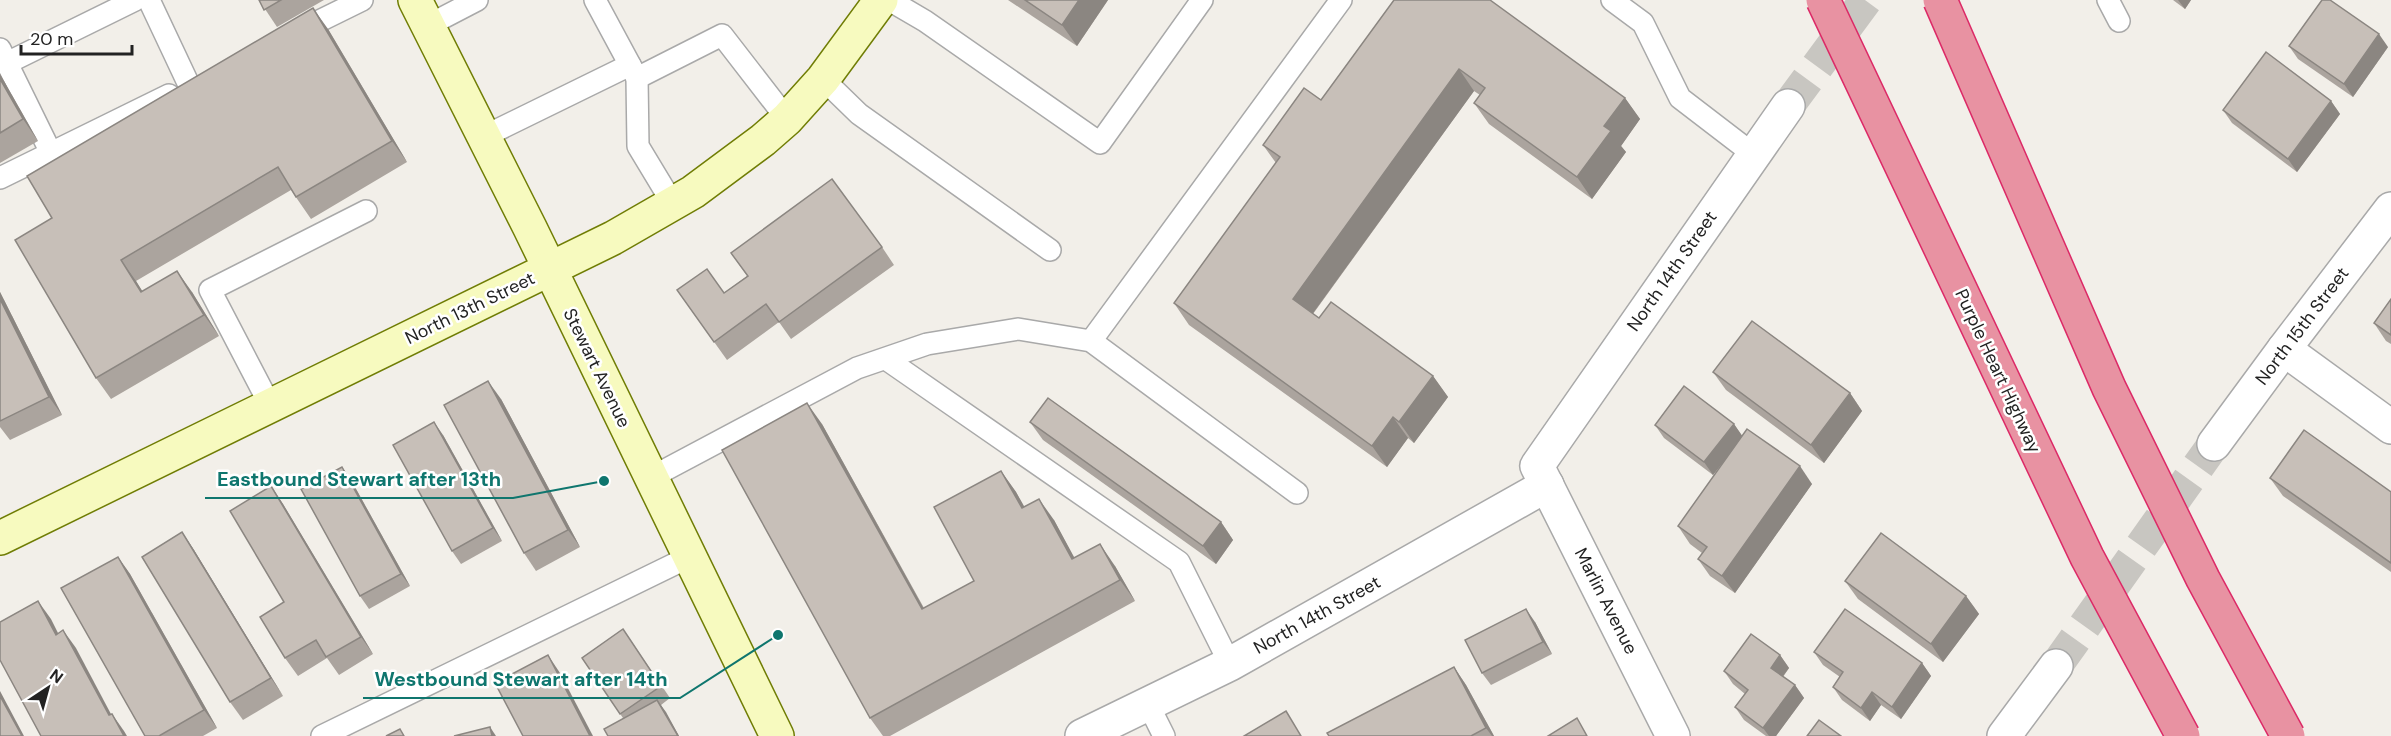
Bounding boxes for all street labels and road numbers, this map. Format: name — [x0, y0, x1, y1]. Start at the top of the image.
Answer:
street label: North 14th Street — [1622, 206, 1722, 336]
street label: North 15th Street — [2250, 262, 2354, 390]
street label: North 13th Street — [401, 266, 539, 350]
street label: Purple Heart Highway — [1949, 285, 2047, 457]
street label: Stewart Avenue — [558, 304, 636, 432]
street label: Marlin Avenue — [1569, 544, 1643, 658]
street label: North 14th Street — [1249, 570, 1385, 660]

